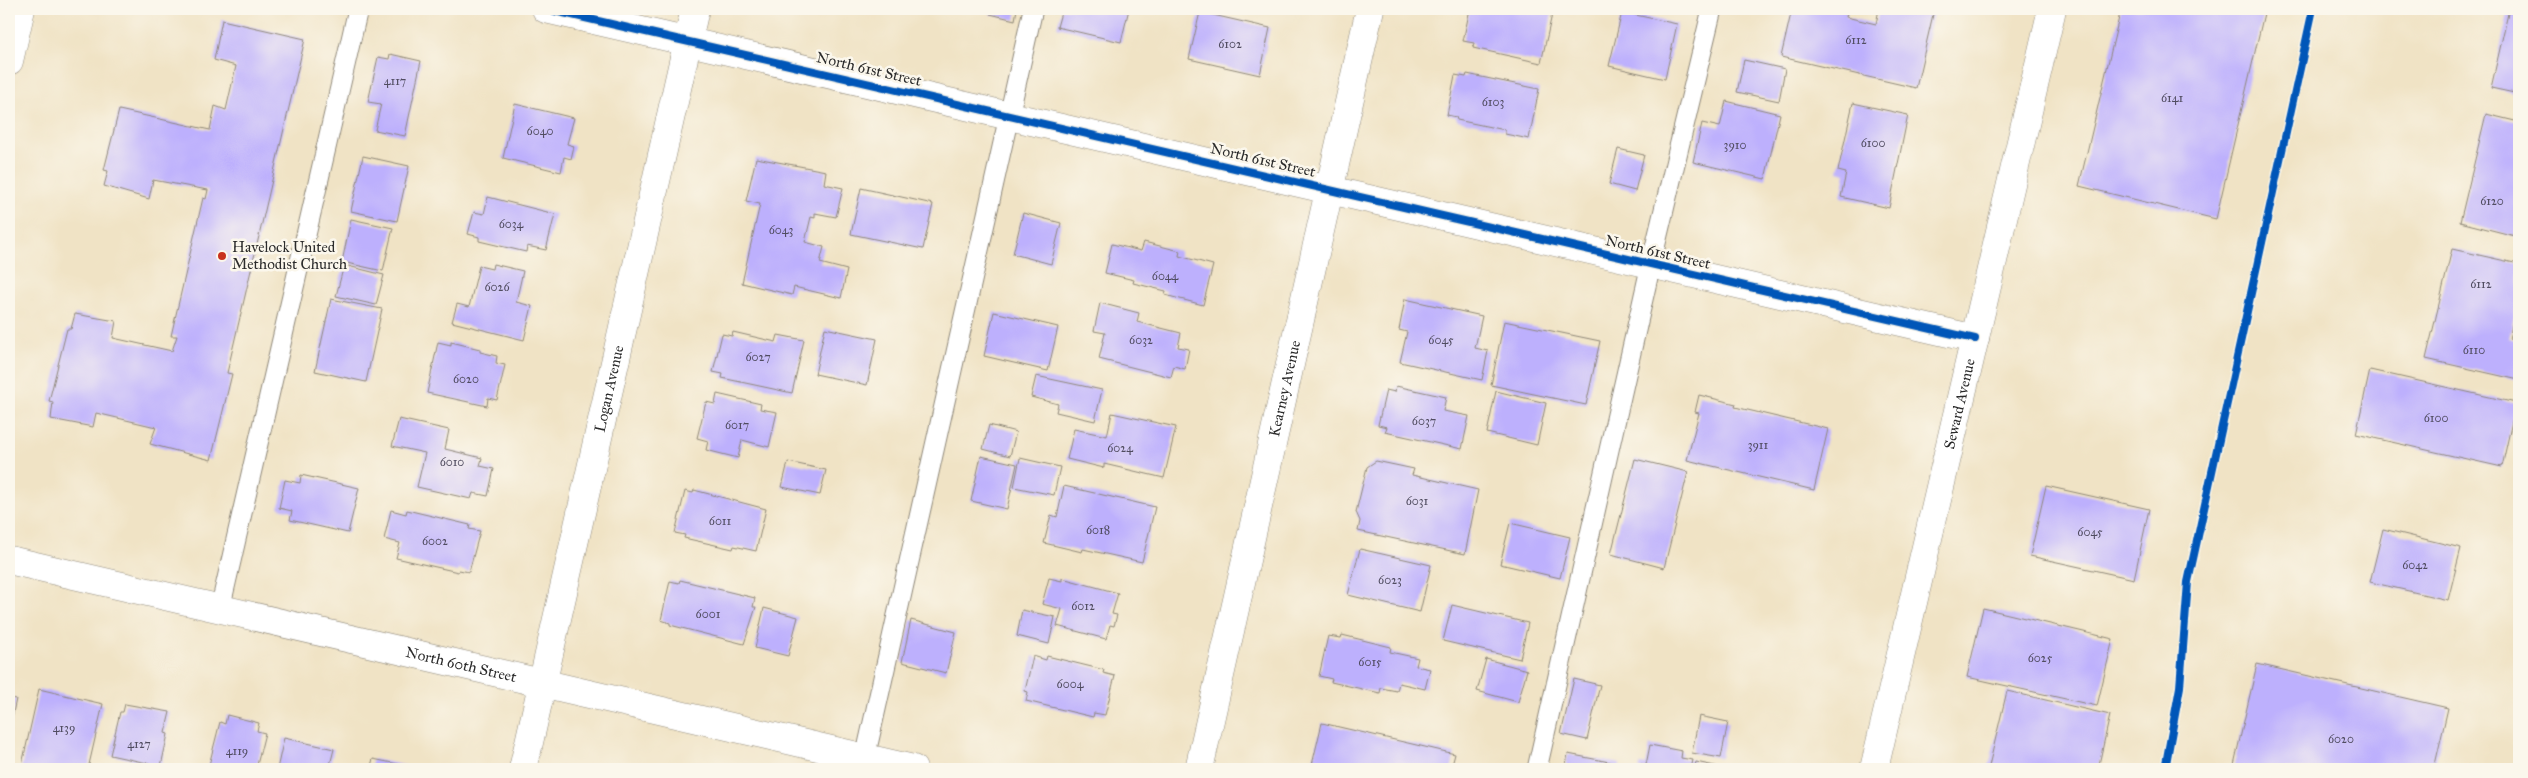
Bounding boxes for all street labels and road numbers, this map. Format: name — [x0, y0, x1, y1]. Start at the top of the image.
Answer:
street label: North 61st Street — [815, 48, 924, 90]
street label: North 61st Street — [1209, 139, 1318, 181]
street label: North 61st Street — [1604, 231, 1713, 273]
street label: Kearney Avenue — [1265, 339, 1304, 438]
street label: Logan Avenue — [591, 343, 628, 434]
street label: Seward Avenue — [1940, 357, 1979, 451]
street label: North 60th Street — [404, 643, 519, 686]

